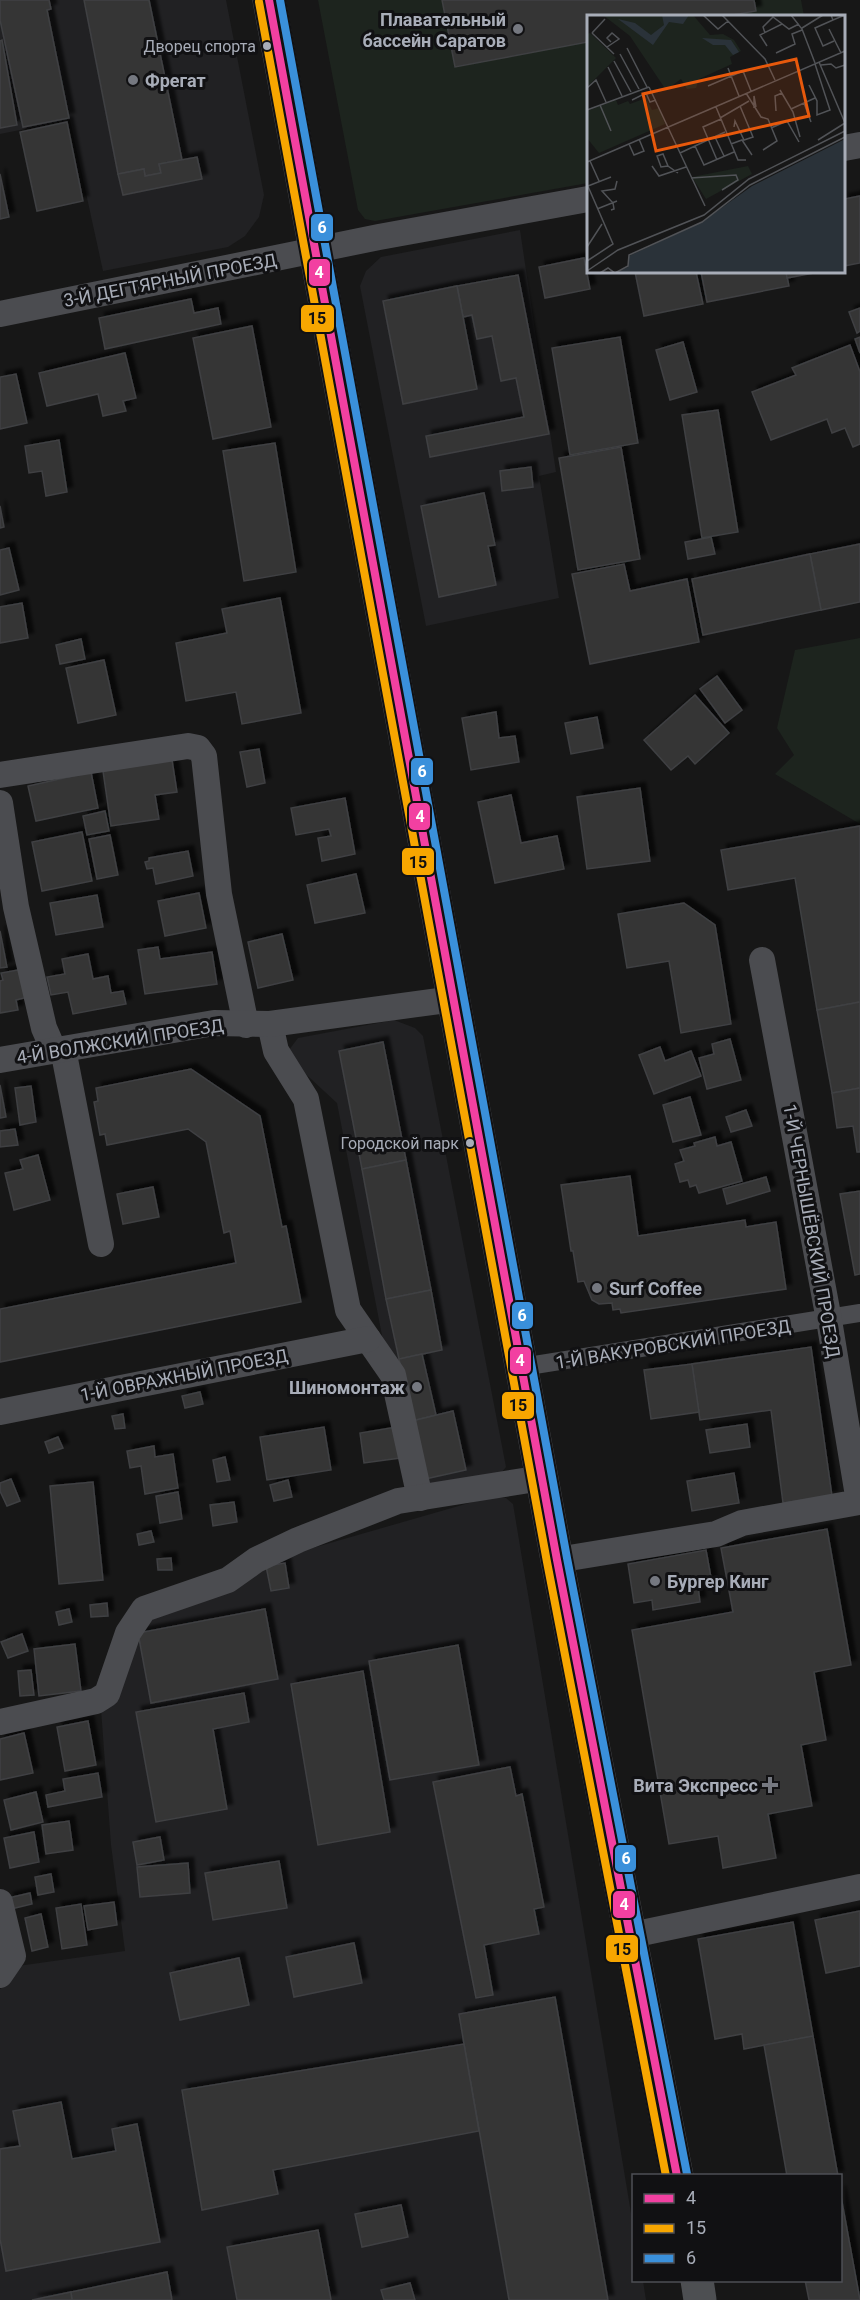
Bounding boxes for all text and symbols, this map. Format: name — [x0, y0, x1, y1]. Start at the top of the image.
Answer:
place label: Плавательный бассейн Саратов — [363, 9, 506, 51]
inset map — [587, 15, 845, 273]
marker: Плавательный бассейн Саратов — [511, 22, 525, 36]
place label: Дворец спорта — [143, 37, 256, 56]
marker: Дворец спорта — [261, 40, 273, 52]
place label: Фрегат — [145, 70, 206, 91]
marker: Фрегат — [126, 73, 140, 87]
line badge: 6 — [310, 213, 334, 242]
text: 6 — [317, 218, 327, 237]
street label: 3-Й ДЕГТЯРНЫЙ ПРОЕЗД — [62, 249, 279, 311]
line badge: 4 — [308, 258, 331, 287]
text: 4 — [314, 263, 324, 282]
line badge: 15 — [300, 304, 335, 333]
text: 15 — [308, 309, 326, 328]
line badge: 6 — [410, 757, 434, 786]
text: 6 — [417, 762, 427, 781]
line badge: 4 — [408, 802, 431, 831]
text: 4 — [415, 807, 425, 826]
line badge: 15 — [401, 847, 435, 876]
text: 15 — [409, 853, 427, 872]
street label: 4-Й ВОЛЖСКИЙ ПРОЕЗД — [15, 1014, 225, 1068]
street label: 1-Й ЧЕРНЫШЁВСКИЙ ПРОЕЗД — [779, 1102, 845, 1360]
place label: Городской парк — [340, 1134, 459, 1153]
marker: Городской парк — [464, 1137, 476, 1149]
place label: Surf Coffee — [609, 1278, 702, 1299]
marker: Surf Coffee — [590, 1281, 604, 1295]
line badge: 6 — [511, 1301, 534, 1330]
text: 6 — [517, 1306, 527, 1325]
street label: 1-Й ВАКУРОВСКИЙ ПРОЕЗД — [554, 1315, 792, 1373]
street label: 1-Й ОВРАЖНЫЙ ПРОЕЗД — [78, 1344, 290, 1405]
line badge: 4 — [509, 1346, 532, 1375]
text: 4 — [515, 1351, 525, 1370]
place label: Шиномонтаж — [289, 1377, 406, 1398]
marker: Шиномонтаж — [410, 1380, 424, 1394]
line badge: 15 — [501, 1391, 535, 1420]
text: 15 — [509, 1396, 527, 1415]
place label: Бургер Кинг — [667, 1571, 769, 1592]
marker: Бургер Кинг — [648, 1574, 662, 1588]
place label: Вита Экспресс — [633, 1775, 758, 1796]
marker: Вита Экспресс — [763, 1778, 777, 1792]
line badge: 6 — [614, 1844, 637, 1873]
text: 6 — [621, 1849, 631, 1868]
line badge: 4 — [612, 1890, 636, 1919]
text: 4 — [619, 1895, 629, 1914]
line badge: 15 — [605, 1934, 639, 1963]
text: 15 — [613, 1940, 631, 1959]
legend — [632, 2174, 842, 2282]
text: 4 — [686, 2187, 696, 2208]
text: 15 — [686, 2217, 706, 2238]
text: 6 — [686, 2247, 696, 2268]

